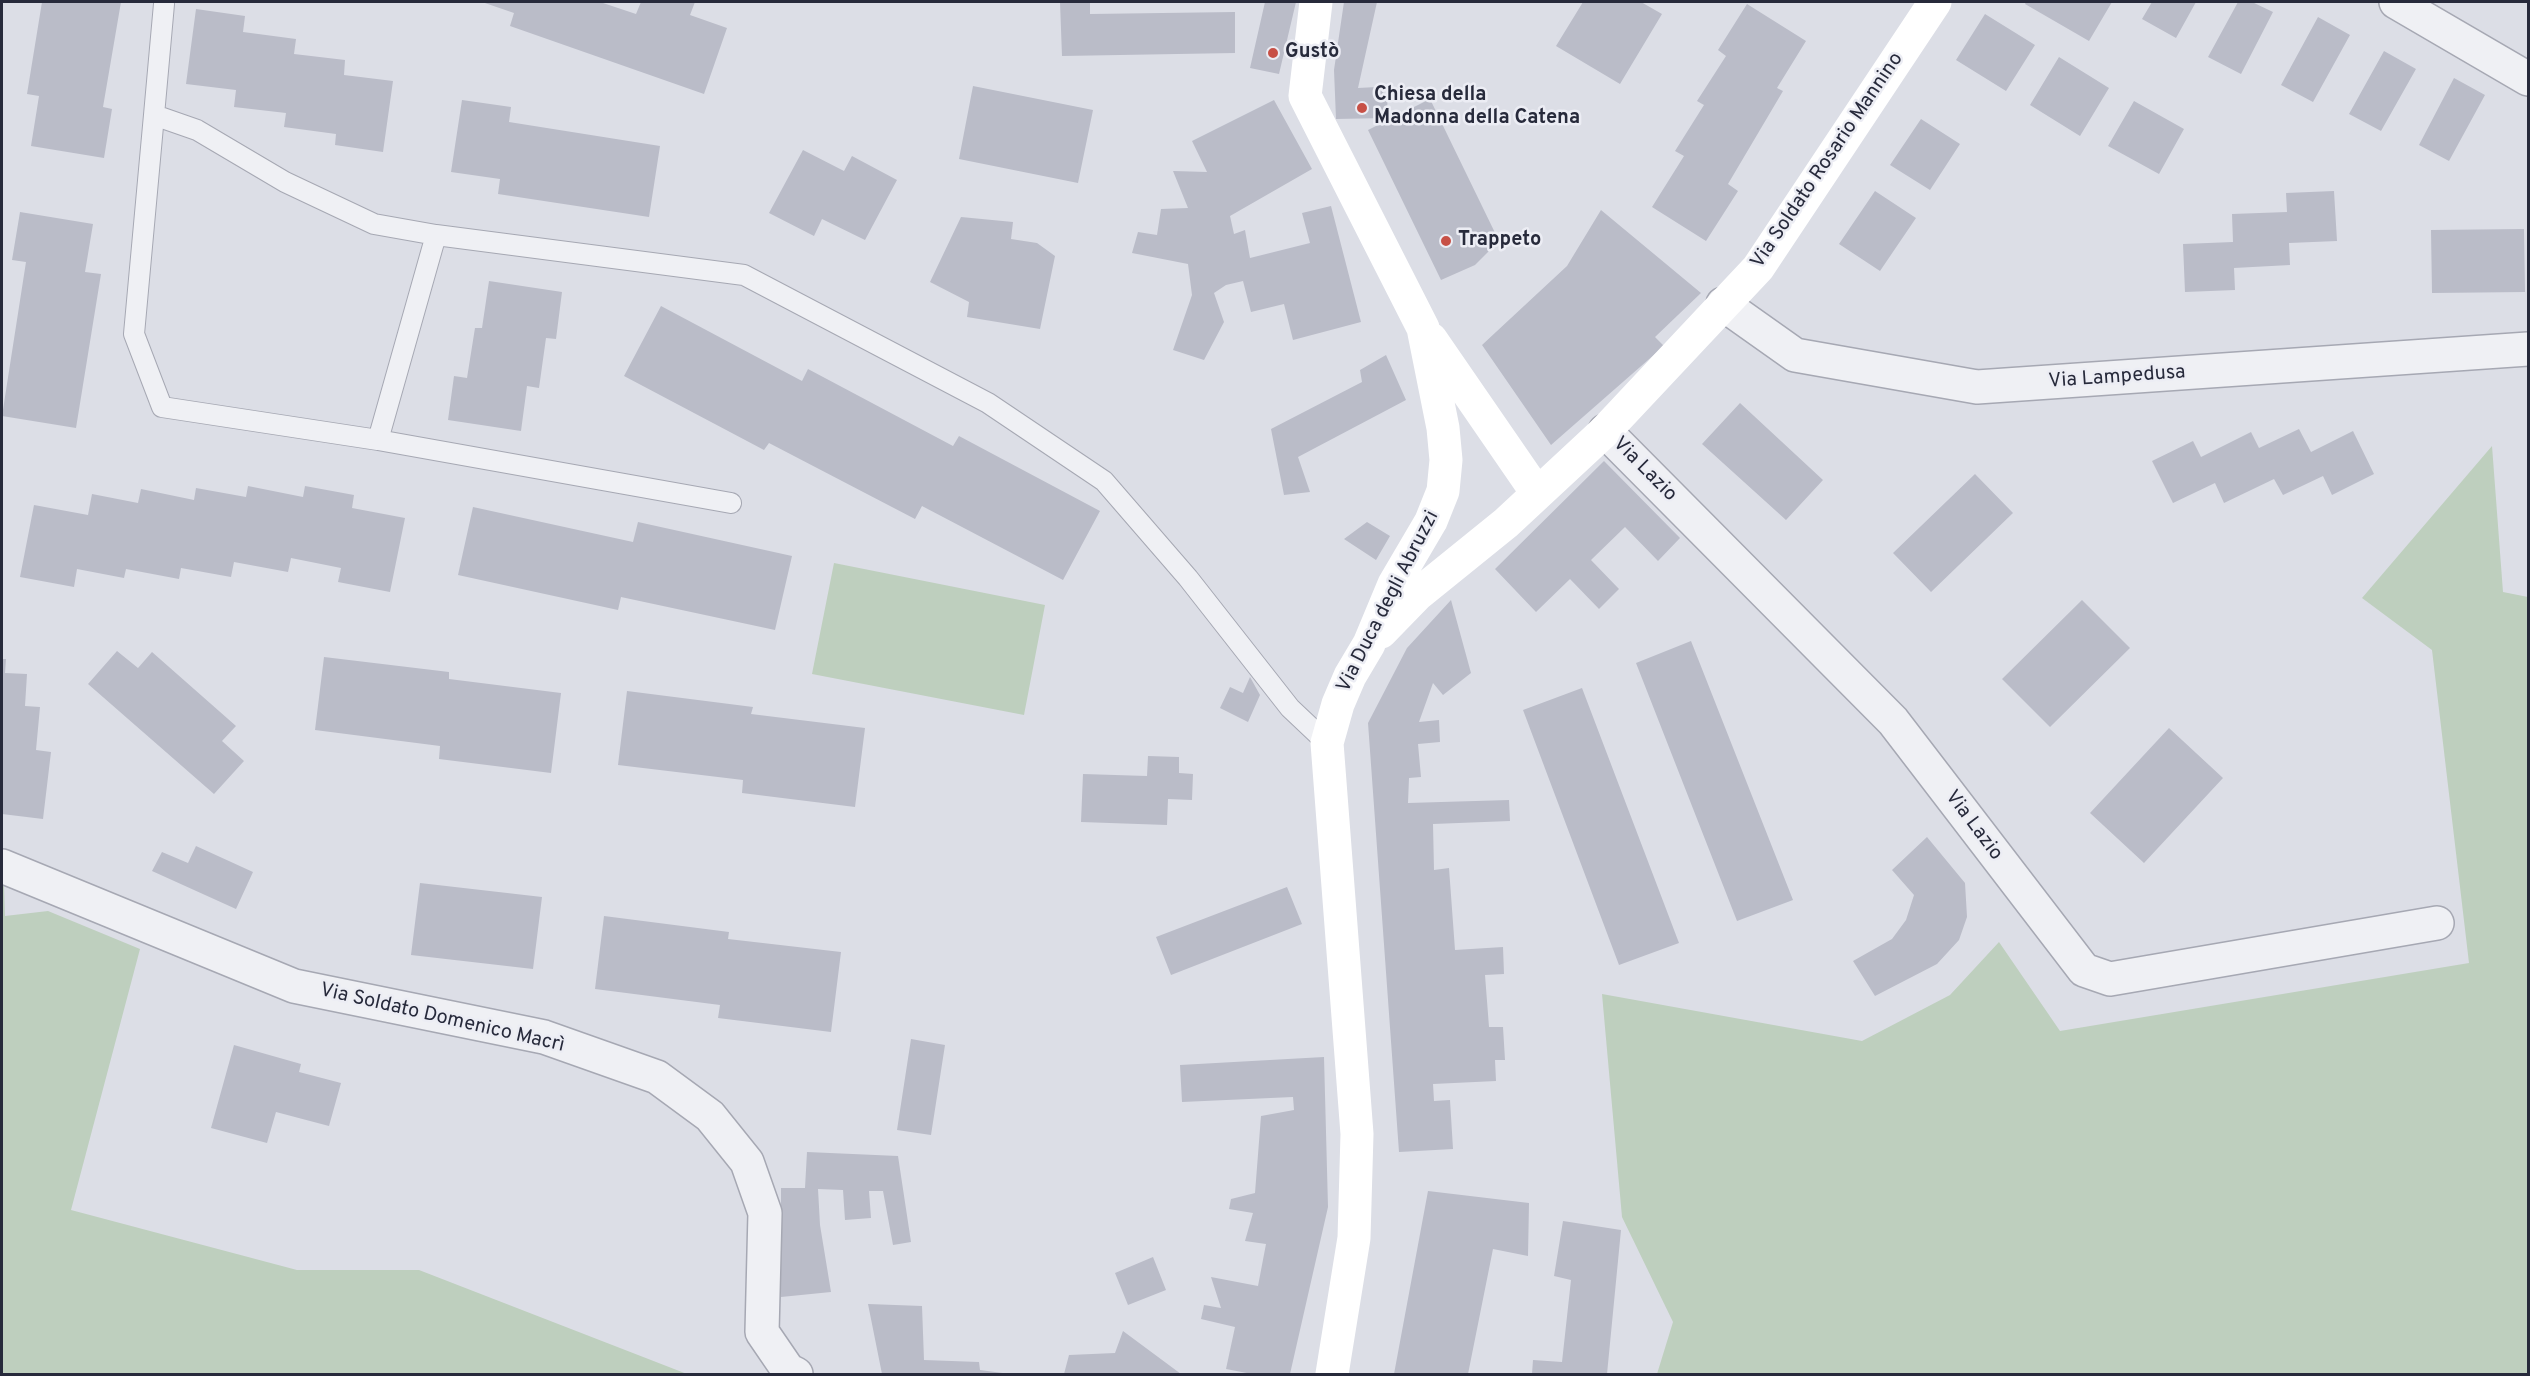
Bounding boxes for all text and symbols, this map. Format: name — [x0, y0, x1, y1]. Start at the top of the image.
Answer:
place label: Gustò — [1285, 41, 1339, 65]
marker: Gustò — [1266, 46, 1280, 60]
street label: Via Soldato Rosario Mannino — [1747, 48, 1909, 274]
place label: Chiesa della Madonna della Catena — [1374, 84, 1580, 131]
marker: Chiesa della Madonna della Catena — [1355, 101, 1369, 115]
place label: Trappeto — [1458, 229, 1541, 253]
marker: Trappeto — [1439, 234, 1453, 248]
street label: Via Lampedusa — [2048, 361, 2186, 395]
street label: Via Lazio — [1607, 433, 1681, 507]
street label: Via Duca degli Abruzzi — [1333, 507, 1445, 697]
street label: Via Lazio — [1939, 786, 2007, 866]
street label: Via Soldato Domenico Macrì — [317, 979, 567, 1059]

